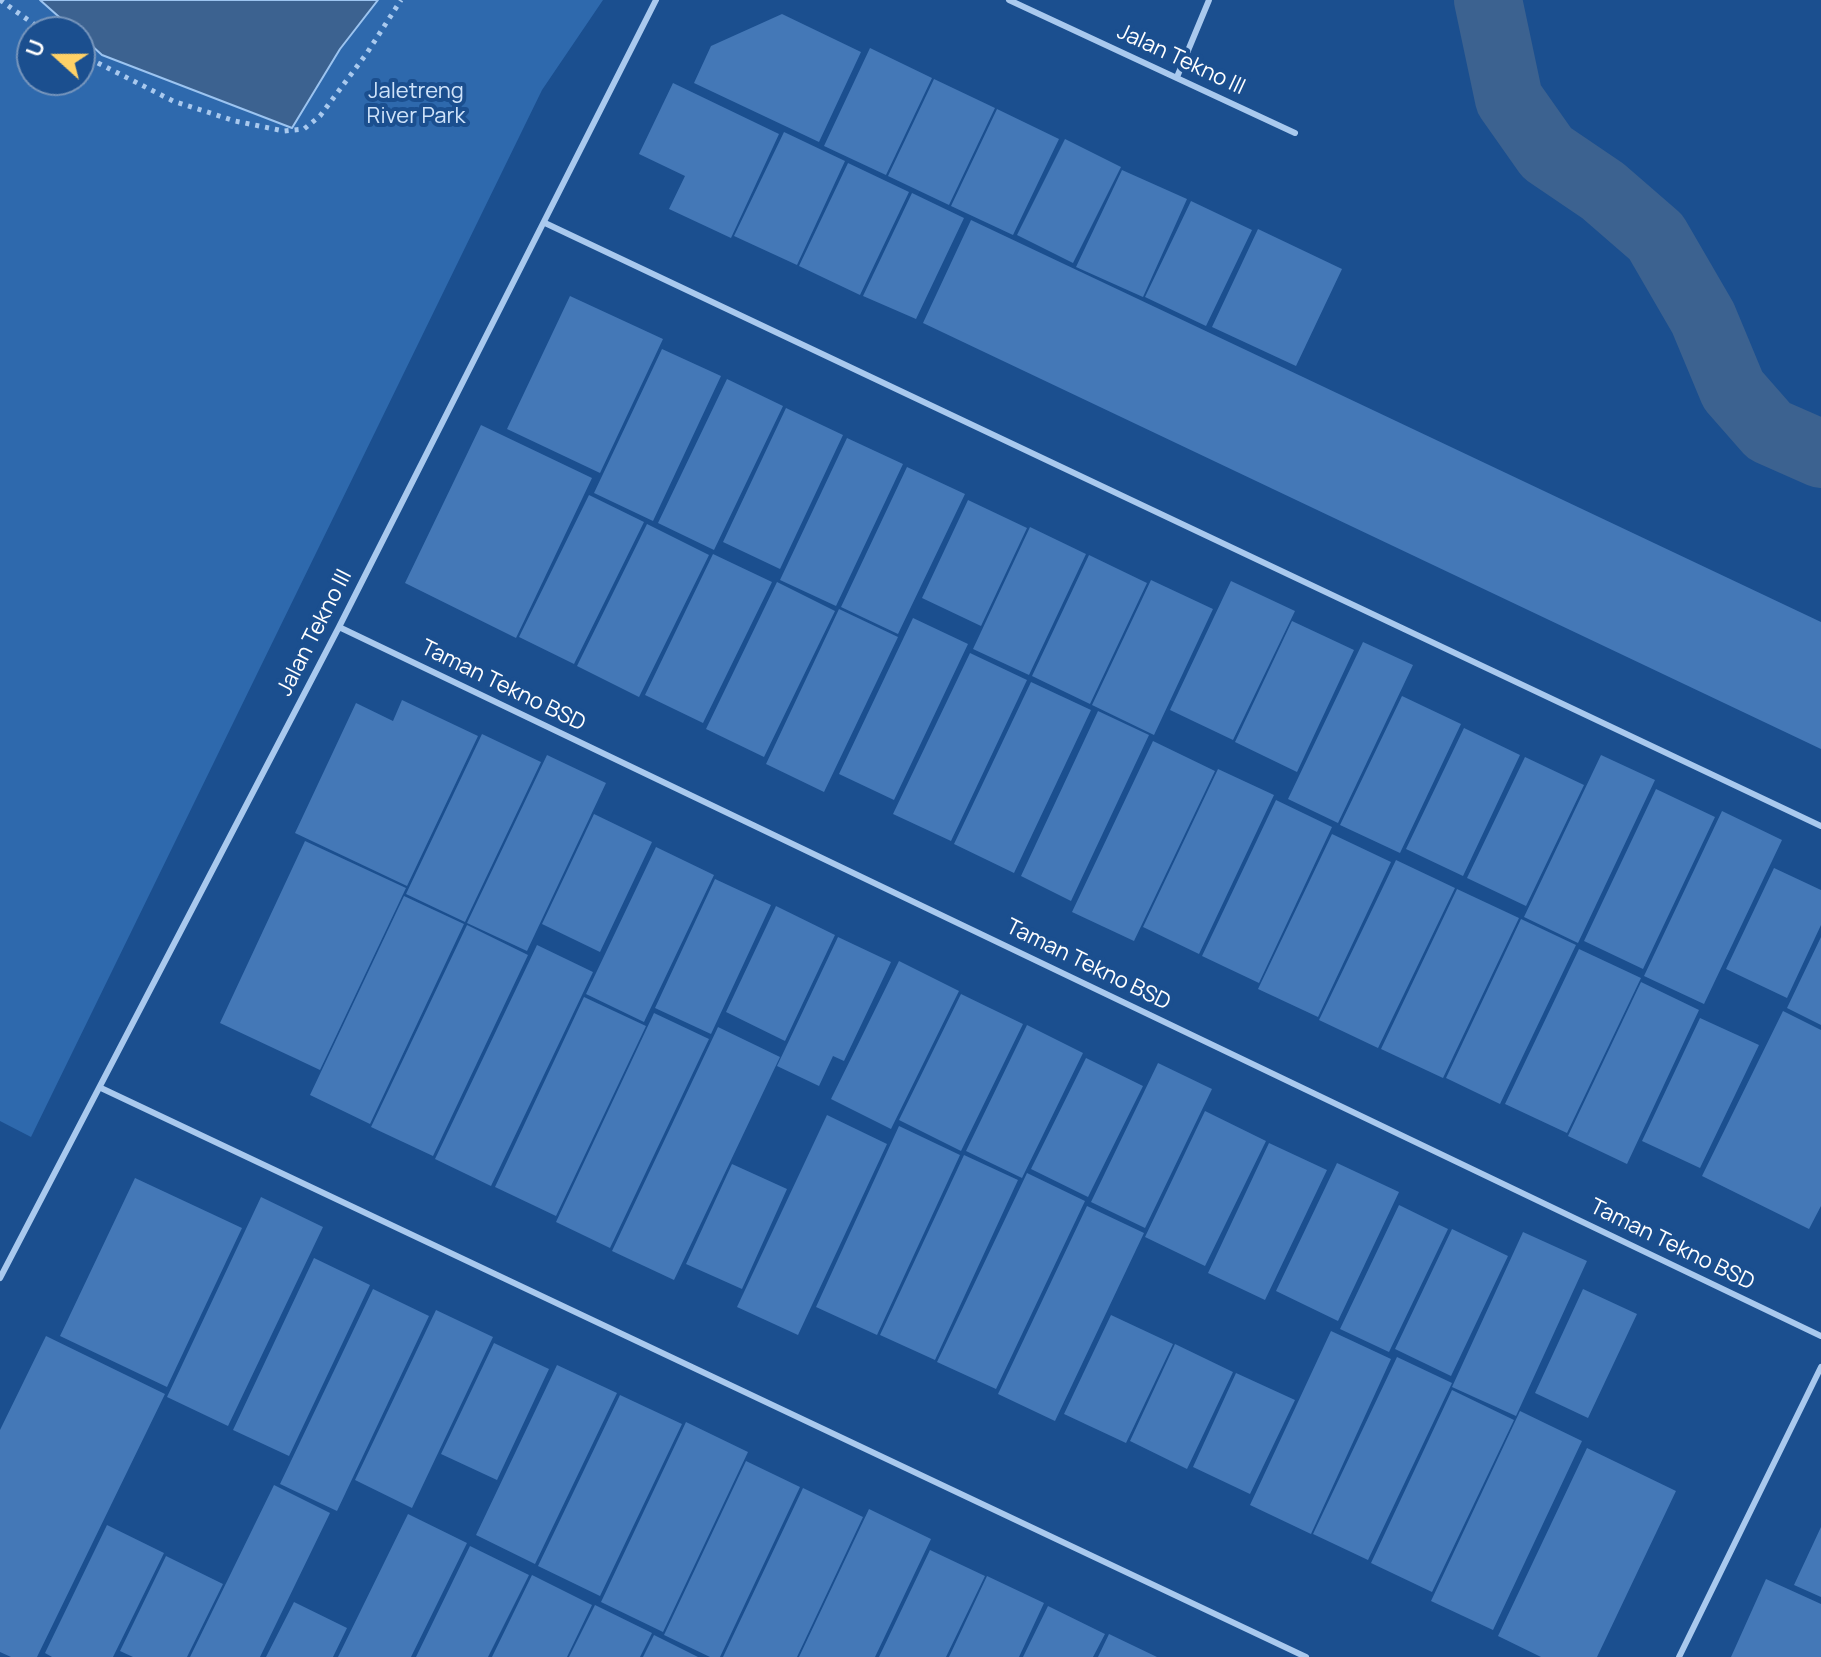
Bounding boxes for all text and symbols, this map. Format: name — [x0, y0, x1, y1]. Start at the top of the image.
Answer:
north arrow — [16, 16, 96, 96]
street label: Jalan Tekno III — [1113, 19, 1249, 101]
text: U — [19, 35, 52, 61]
park label: Jaletreng River Park — [367, 79, 465, 130]
street label: Jalan Tekno III — [272, 565, 358, 701]
street label: Taman Tekno BSD — [417, 635, 589, 737]
street label: Taman Tekno BSD — [1002, 914, 1174, 1016]
street label: Taman Tekno BSD — [1586, 1194, 1758, 1296]

